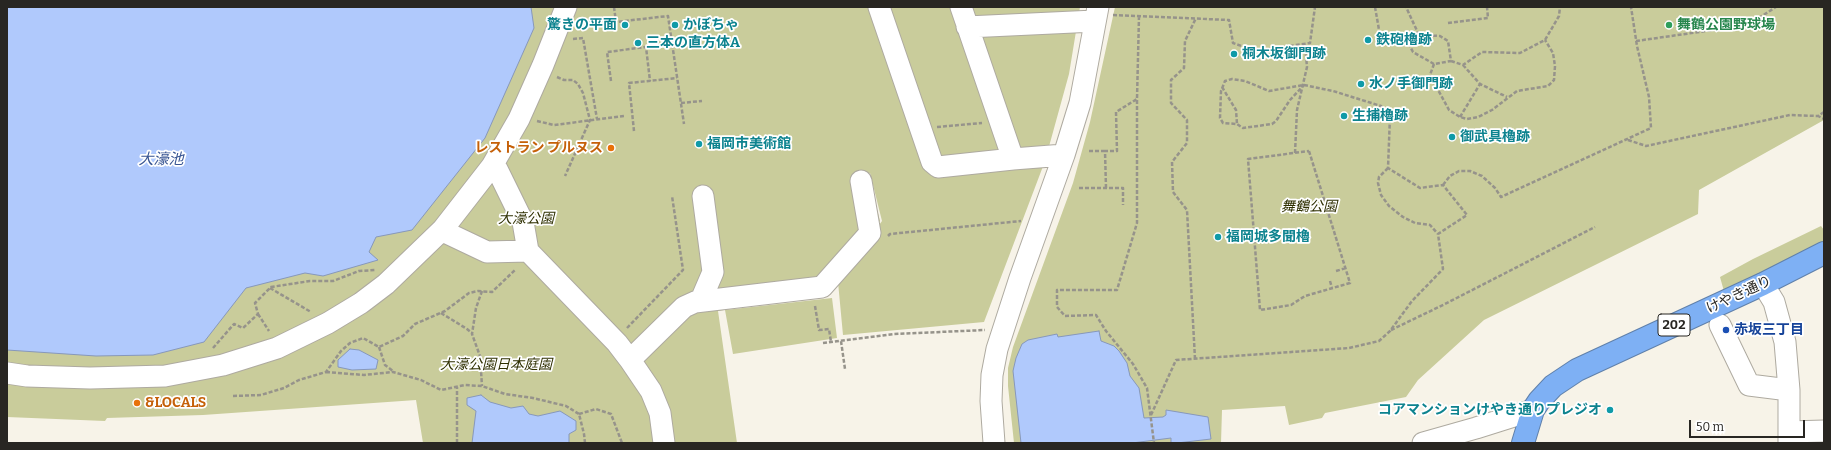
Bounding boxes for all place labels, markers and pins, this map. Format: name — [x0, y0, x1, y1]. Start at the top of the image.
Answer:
place label: 驚きの平面 — [547, 17, 617, 33]
place label: かぼちゃ — [683, 17, 739, 33]
place label: 舞鶴公園野球場 — [1677, 17, 1775, 33]
marker: 驚きの平面 — [620, 20, 630, 30]
marker: かぼちゃ — [670, 20, 680, 30]
marker: 舞鶴公園野球場 — [1664, 20, 1674, 30]
place label: 鉄砲櫓跡 — [1376, 32, 1432, 48]
place label: 三本の直方体A — [646, 35, 740, 51]
marker: 鉄砲櫓跡 — [1363, 35, 1373, 45]
marker: 三本の直方体A — [633, 38, 643, 48]
place label: 桐木坂御門跡 — [1242, 46, 1326, 62]
marker: 桐木坂御門跡 — [1229, 49, 1239, 59]
place label: 水ノ手御門跡 — [1369, 76, 1453, 92]
marker: 水ノ手御門跡 — [1356, 79, 1366, 89]
place label: 生捕櫓跡 — [1352, 108, 1408, 124]
marker: 生捕櫓跡 — [1339, 111, 1349, 121]
place label: 御武具櫓跡 — [1460, 129, 1530, 145]
marker: 御武具櫓跡 — [1447, 132, 1457, 142]
place label: 福岡市美術館 — [707, 136, 791, 152]
marker: 福岡市美術館 — [694, 139, 704, 149]
place label: レストラン プルヌス — [474, 140, 603, 156]
marker: レストラン プルヌス — [606, 143, 616, 153]
place label: 福岡城多聞櫓 — [1226, 229, 1310, 245]
marker: 福岡城多聞櫓 — [1213, 232, 1223, 242]
place label: 赤坂三丁目 — [1734, 322, 1804, 338]
marker: 赤坂三丁目 — [1721, 325, 1731, 335]
place label: &LOCALS — [145, 395, 206, 411]
marker: &LOCALS — [132, 398, 142, 408]
place label: コアマンションけやき通りプレジオ — [1378, 402, 1602, 418]
marker: コアマンションけやき通りプレジオ — [1605, 405, 1615, 415]

